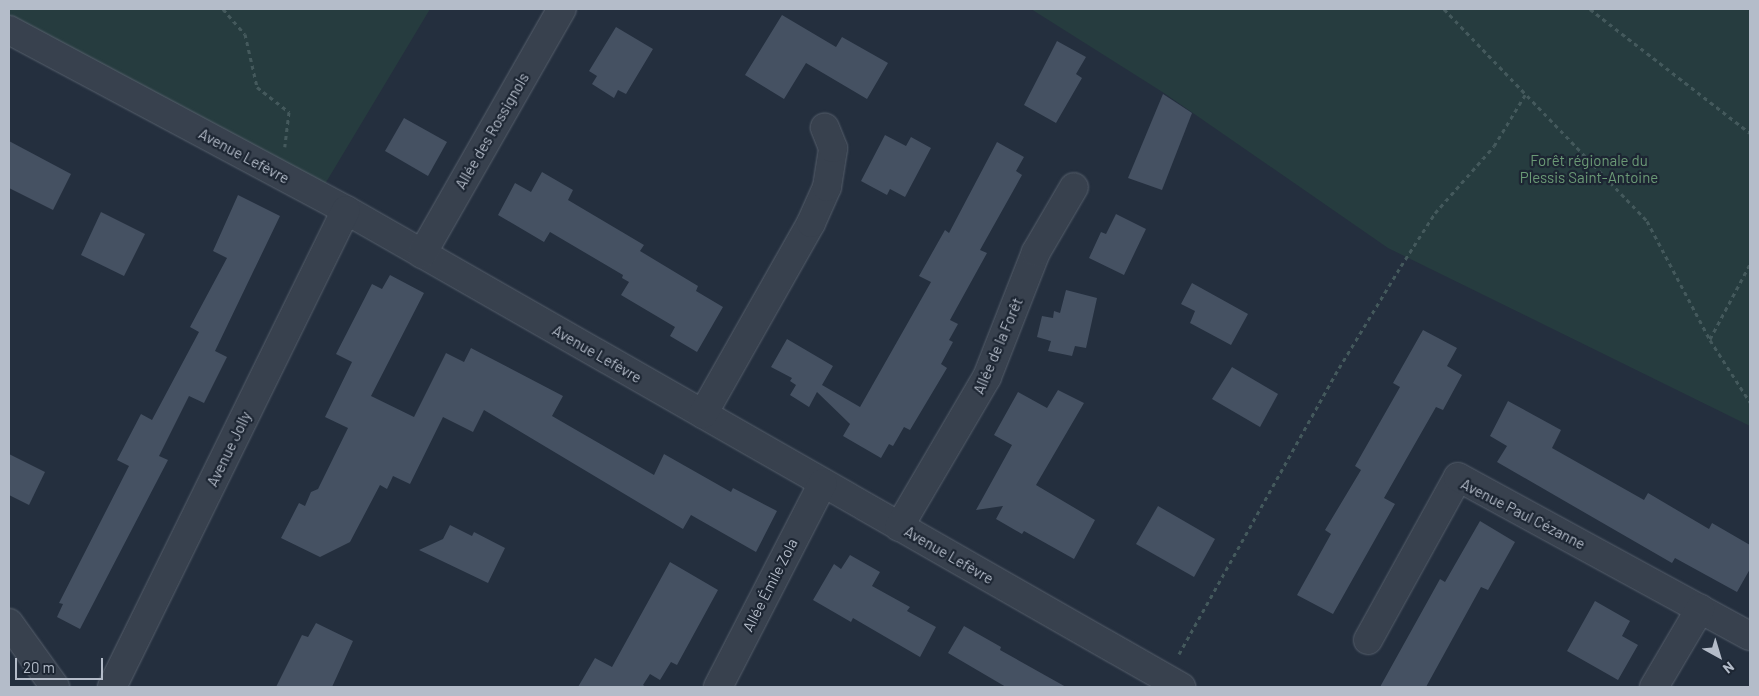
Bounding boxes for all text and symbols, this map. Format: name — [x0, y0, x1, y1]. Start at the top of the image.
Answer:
street label: Allée des Rossignols — [451, 70, 533, 192]
street label: Avenue Lefèvre — [196, 125, 292, 187]
park label: Forêt régionale du Plessis Saint-Antoine — [1520, 151, 1658, 186]
street label: Allée de la Forêt — [970, 295, 1026, 397]
street label: Avenue Lefèvre — [549, 321, 645, 387]
street label: Avenue Jolly — [203, 409, 255, 489]
street label: Avenue Paul Cézanne — [1458, 475, 1588, 553]
street label: Avenue Lefèvre — [901, 522, 997, 588]
street label: Allée Émile Zola — [739, 535, 801, 635]
north arrow — [1694, 631, 1744, 681]
scale bar — [18, 648, 105, 680]
text: 20 m — [23, 658, 55, 676]
text: N — [1720, 659, 1738, 678]

